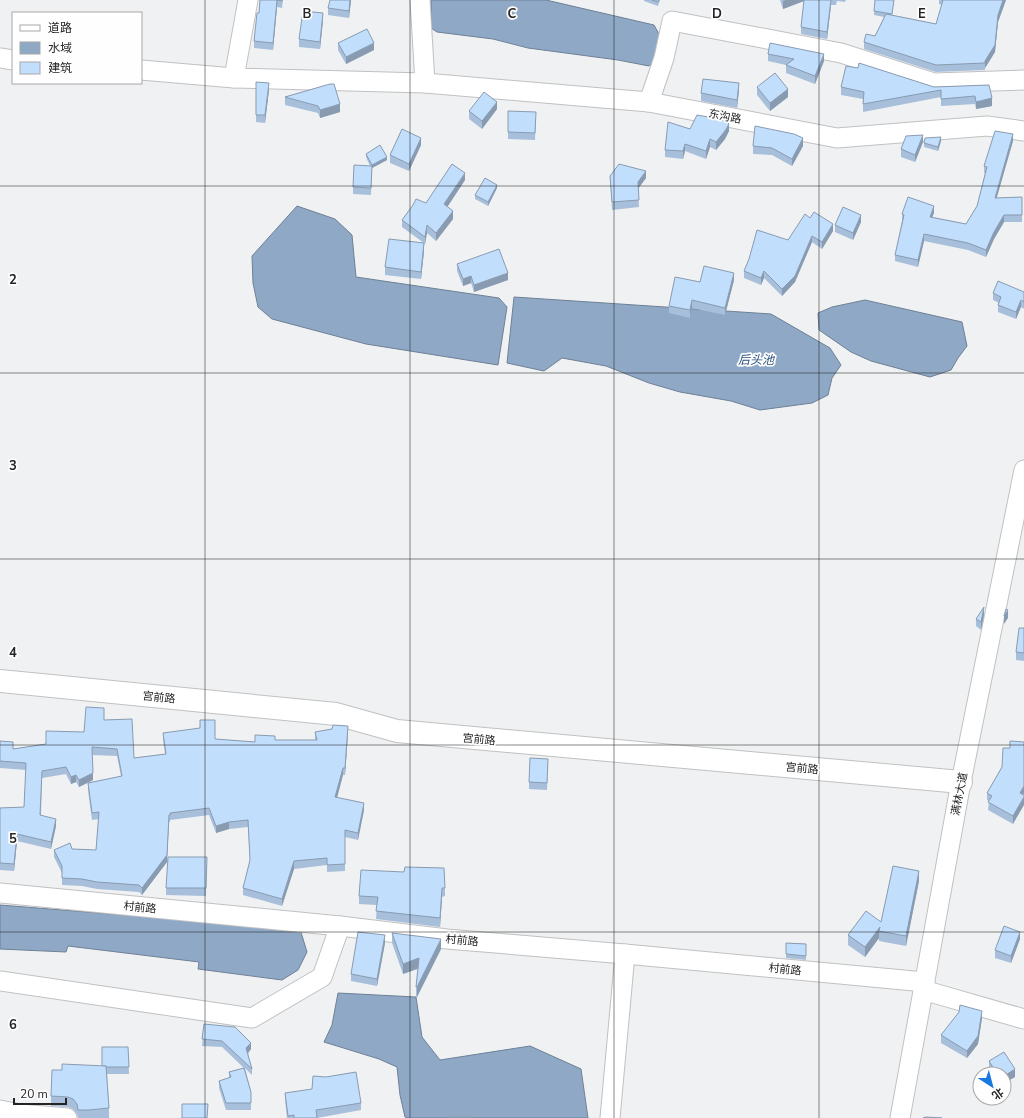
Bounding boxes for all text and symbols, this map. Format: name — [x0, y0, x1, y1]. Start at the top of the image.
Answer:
text: B — [303, 5, 312, 23]
text: C — [508, 5, 517, 23]
text: D — [712, 5, 722, 23]
text: E — [918, 5, 926, 23]
legend — [12, 12, 142, 84]
text: 道路 — [48, 20, 72, 36]
text: 水域 — [48, 40, 72, 56]
text: 建筑 — [48, 60, 72, 76]
street label: 东沟路 — [707, 106, 743, 127]
text: 2 — [9, 271, 17, 289]
water label: 后头池 — [738, 352, 775, 368]
text: 3 — [9, 457, 17, 475]
text: 4 — [9, 644, 17, 662]
street label: 宫前路 — [142, 688, 176, 707]
street label: 宫前路 — [462, 731, 496, 748]
street label: 宫前路 — [785, 760, 819, 777]
street label: 满林大道 — [948, 771, 971, 817]
text: 5 — [9, 830, 17, 848]
street label: 村前路 — [123, 898, 157, 917]
street label: 村前路 — [445, 932, 479, 949]
street label: 村前路 — [768, 960, 802, 979]
text: 6 — [9, 1016, 17, 1034]
north arrow — [972, 1066, 1012, 1106]
scale bar — [14, 1080, 66, 1106]
text: 北 — [989, 1084, 1006, 1103]
text: 20 m — [20, 1086, 48, 1102]

